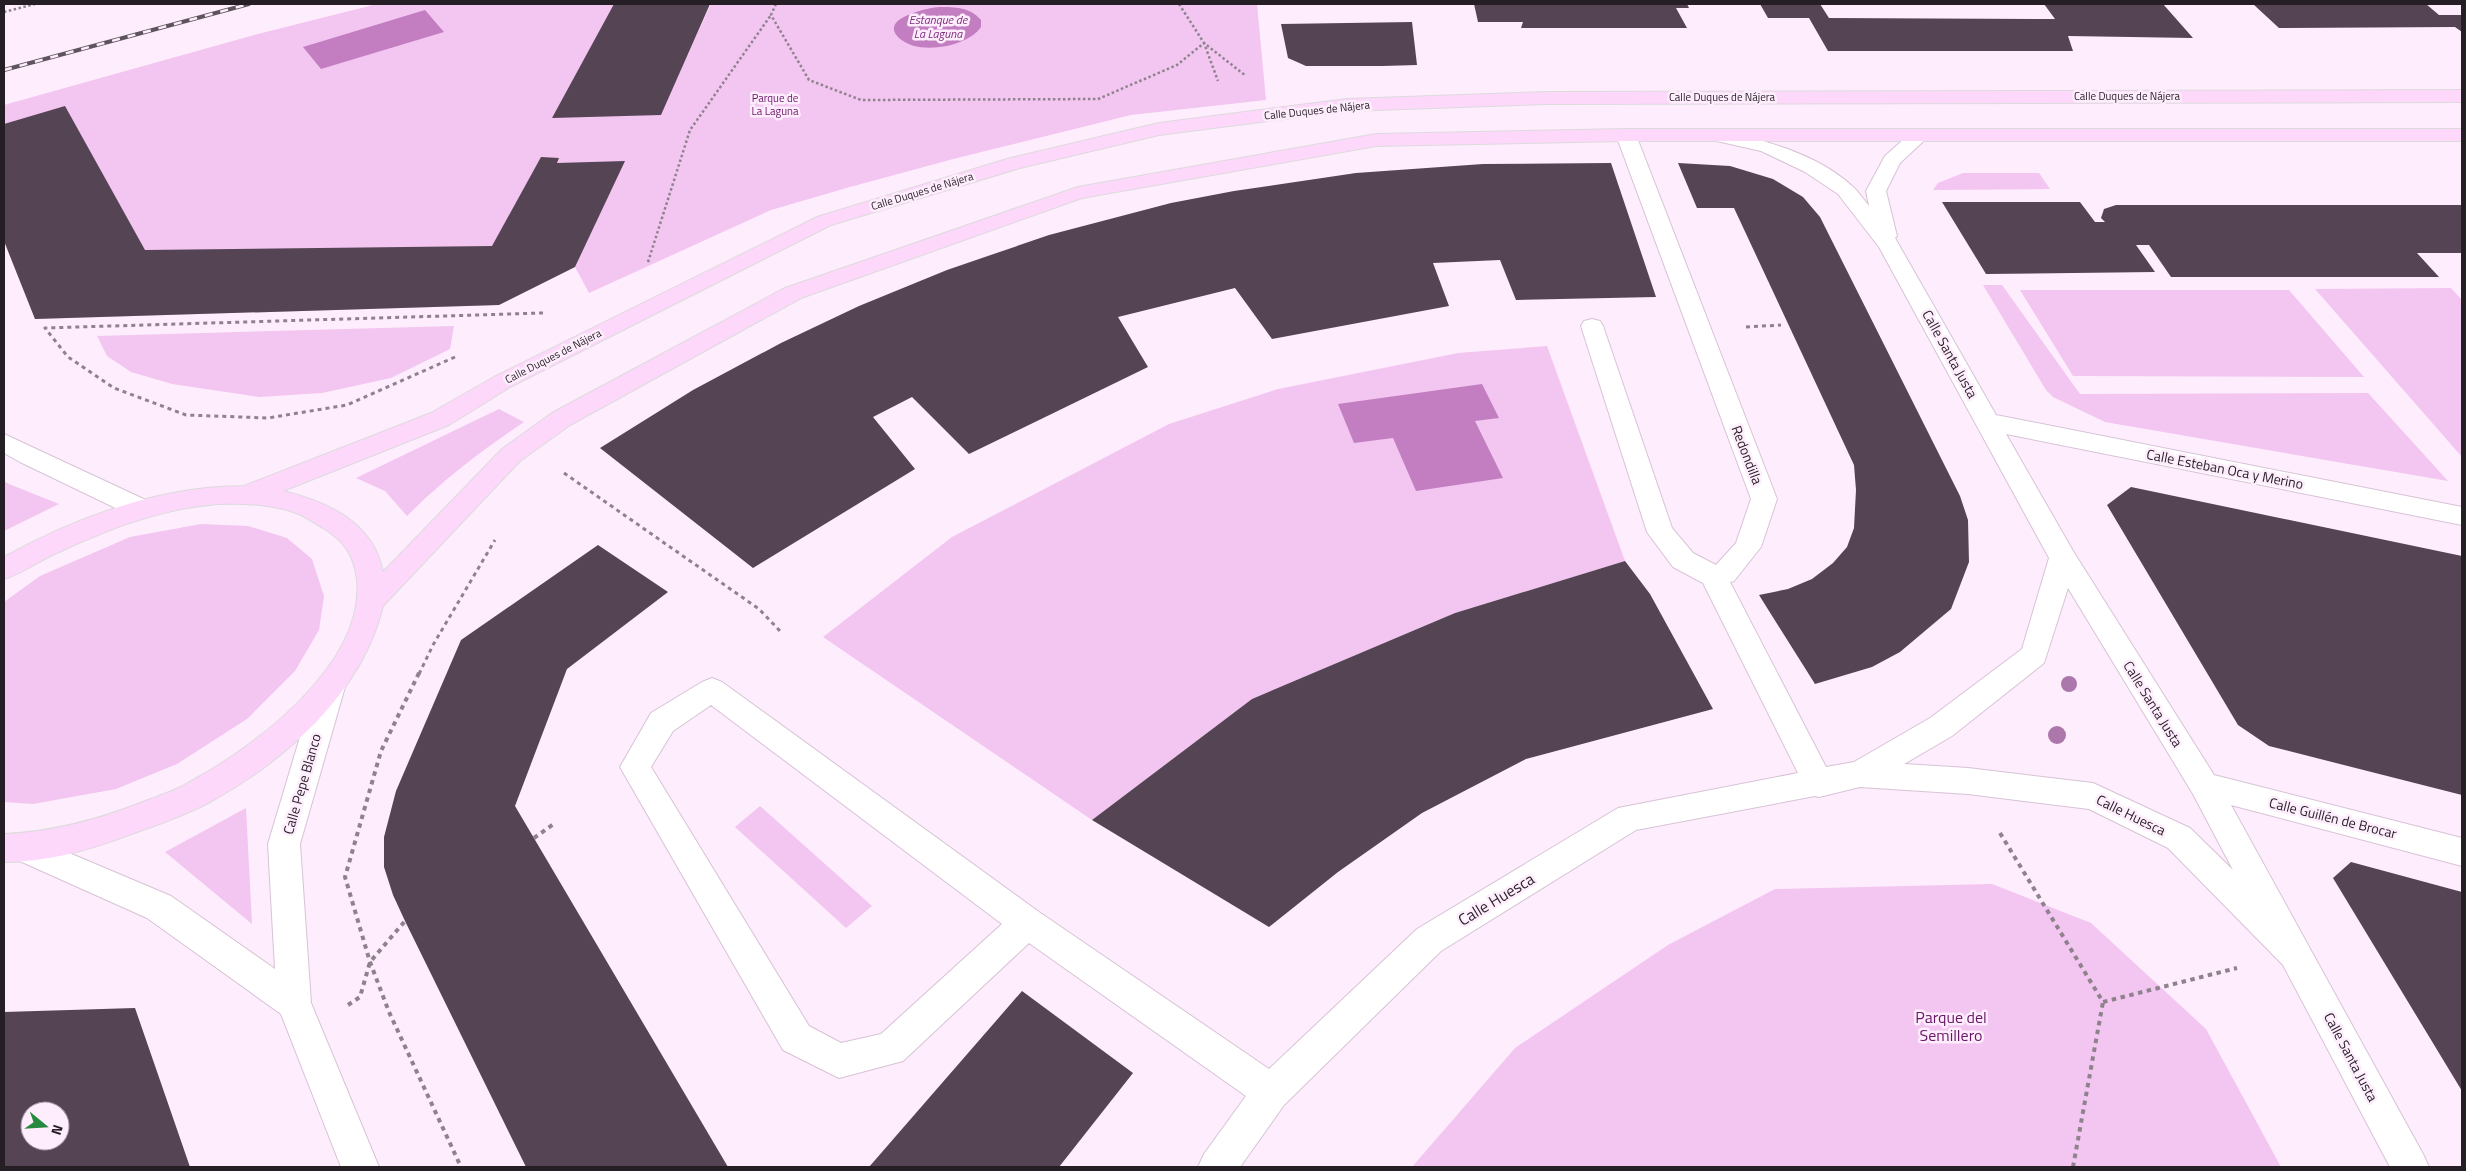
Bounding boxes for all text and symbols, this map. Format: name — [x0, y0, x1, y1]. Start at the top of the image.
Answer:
water label: Estanque de La Laguna — [909, 10, 969, 43]
street label: Calle Duques de Nájera — [2074, 88, 2181, 104]
street label: Calle Duques de Nájera — [1669, 89, 1776, 105]
park label: Parque de La Laguna — [752, 90, 799, 119]
street label: Calle Duques de Nájera — [1263, 96, 1371, 124]
street label: Calle Duques de Nájera — [869, 168, 976, 214]
street label: Calle Santa Justa — [1917, 306, 1983, 402]
street label: Calle Duques de Nájera — [502, 325, 604, 387]
street label: Redondilla — [1727, 422, 1768, 487]
street label: Calle Esteban Oca y Merino — [2145, 443, 2305, 494]
street label: Calle Santa Justa — [2118, 657, 2188, 751]
street label: Calle Pepe Blanco — [277, 731, 326, 837]
street label: Calle Huesca — [2093, 789, 2169, 840]
street label: Calle Guillén de Brocar — [2267, 792, 2399, 844]
street label: Calle Huesca — [1453, 867, 1539, 931]
park label: Parque del Semillero — [1915, 1005, 1987, 1047]
street label: Calle Santa Justa — [2319, 1008, 2384, 1105]
north arrow — [20, 1101, 70, 1151]
text: N — [46, 1122, 69, 1138]

